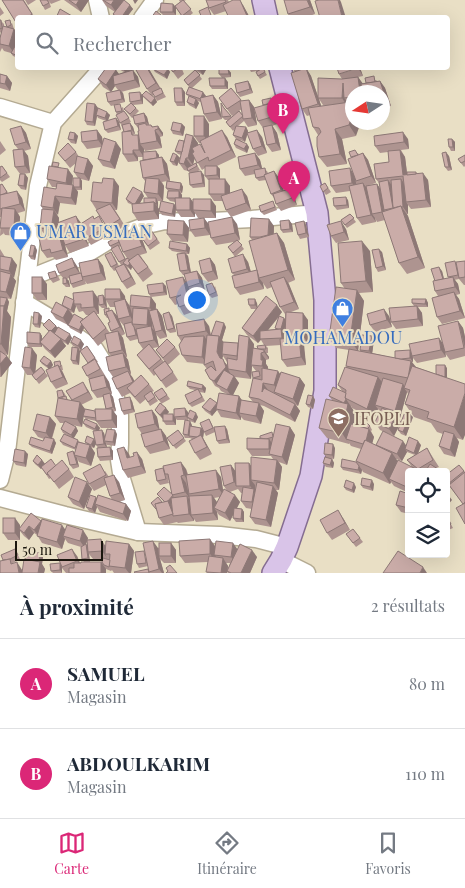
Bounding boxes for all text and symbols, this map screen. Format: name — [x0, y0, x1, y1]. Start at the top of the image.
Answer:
search box — [15, 15, 450, 70]
icon: search — [33, 29, 61, 57]
text: Rechercher — [73, 30, 172, 56]
north arrow — [345, 85, 390, 130]
pin: B — [267, 93, 299, 134]
pin: A — [278, 161, 310, 202]
place label: UMAR USMAN — [36, 219, 153, 243]
shop icon: UMAR USMAN — [8, 220, 32, 251]
your location — [184, 287, 210, 313]
shop icon: MOHAMADOU — [331, 296, 355, 327]
place label: MOHAMADOU — [284, 325, 402, 349]
place label: IFOPLI — [354, 406, 411, 430]
school or university icon: IFOPLI — [326, 407, 350, 438]
map controls — [405, 468, 450, 558]
button: locate — [405, 468, 450, 513]
button: layers — [405, 513, 450, 558]
scale bar — [15, 538, 102, 561]
text: 50 m — [22, 540, 52, 559]
text: À proximité — [20, 592, 134, 620]
text: 2 résultats — [371, 595, 445, 616]
text: SAMUEL — [67, 660, 145, 686]
text: A — [31, 673, 41, 694]
text: 80 m — [409, 673, 445, 694]
text: Magasin — [67, 686, 126, 707]
text: ABDOULKARIM — [67, 750, 210, 776]
text: B — [31, 763, 41, 784]
text: 110 m — [405, 763, 445, 784]
text: Magasin — [67, 776, 126, 797]
tab: Carte — [54, 829, 89, 878]
tab: Itinéraire — [197, 829, 257, 878]
tab: Favoris — [365, 829, 411, 878]

